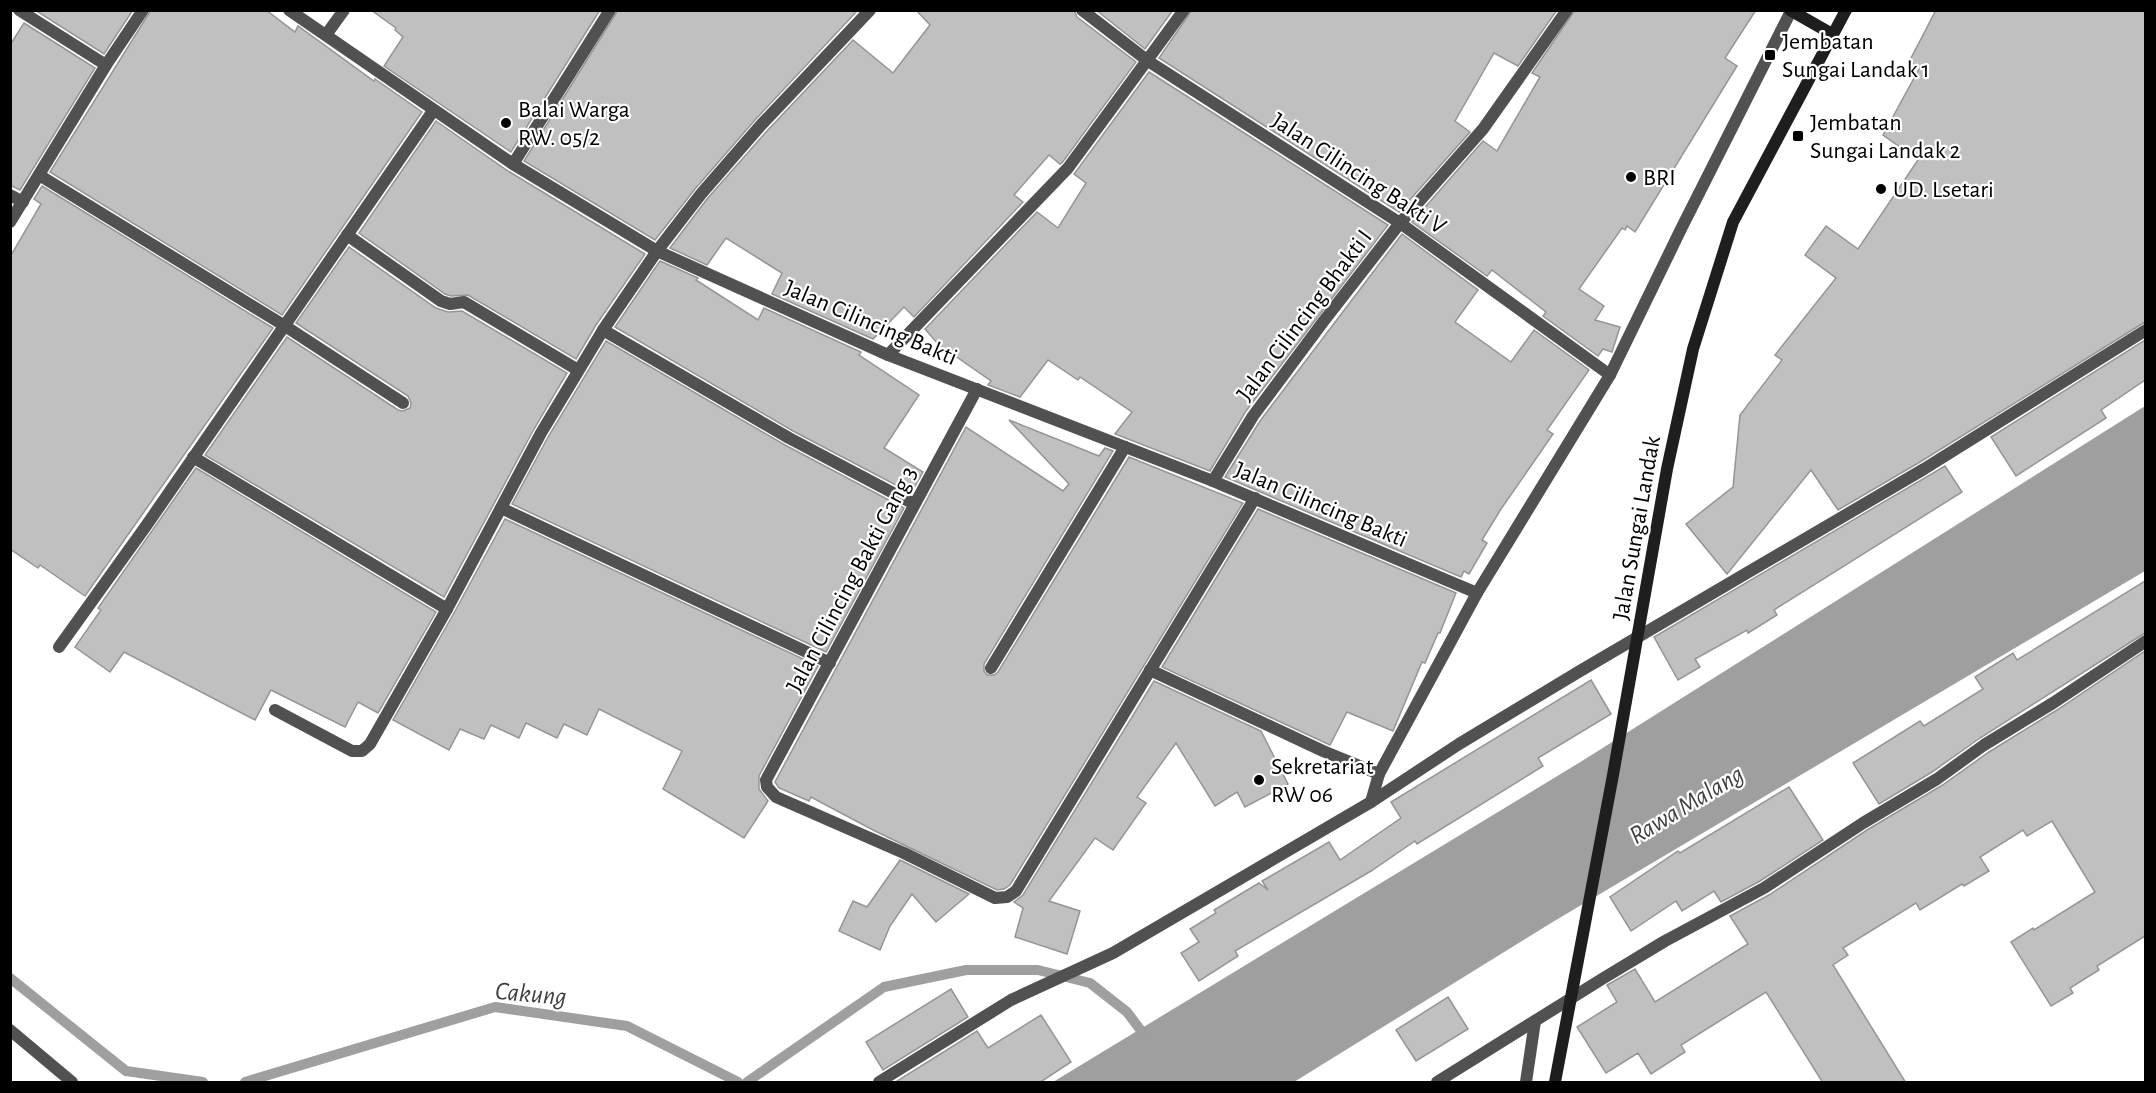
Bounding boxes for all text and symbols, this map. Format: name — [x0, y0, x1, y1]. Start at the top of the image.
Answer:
place label: Jembatan Sungai Landak 1 — [1782, 30, 1930, 82]
marker: Jembatan Sungai Landak 1 — [1763, 48, 1777, 62]
place label: Balai Warga RW. 05/2 — [518, 98, 630, 150]
street label: Jalan Cilincing Bakti V — [1267, 109, 1450, 239]
place label: Jembatan Sungai Landak 2 — [1810, 111, 1961, 163]
marker: Balai Warga RW. 05/2 — [499, 116, 513, 130]
marker: Jembatan Sungai Landak 2 — [1791, 129, 1805, 143]
place label: BRI — [1643, 166, 1676, 190]
marker: BRI — [1624, 170, 1638, 184]
place label: UD. Lsetari — [1893, 178, 1994, 202]
marker: UD. Lsetari — [1874, 182, 1888, 196]
street label: Jalan Cilincing Bhakti I — [1233, 225, 1377, 406]
street label: Jalan Cilincing Bakti — [781, 276, 960, 370]
street label: Jalan Sungai Landak — [1609, 434, 1665, 622]
street label: Jalan Cilincing Bakti — [1231, 458, 1410, 552]
street label: Jalan Cilincing Bakti Gang 3 — [782, 463, 922, 696]
place label: Sekretariat RW 06 — [1271, 755, 1374, 807]
water label: Rawa Malang — [1625, 761, 1748, 849]
marker: Sekretariat RW 06 — [1252, 773, 1266, 787]
water label: Cakung — [494, 978, 568, 1010]

